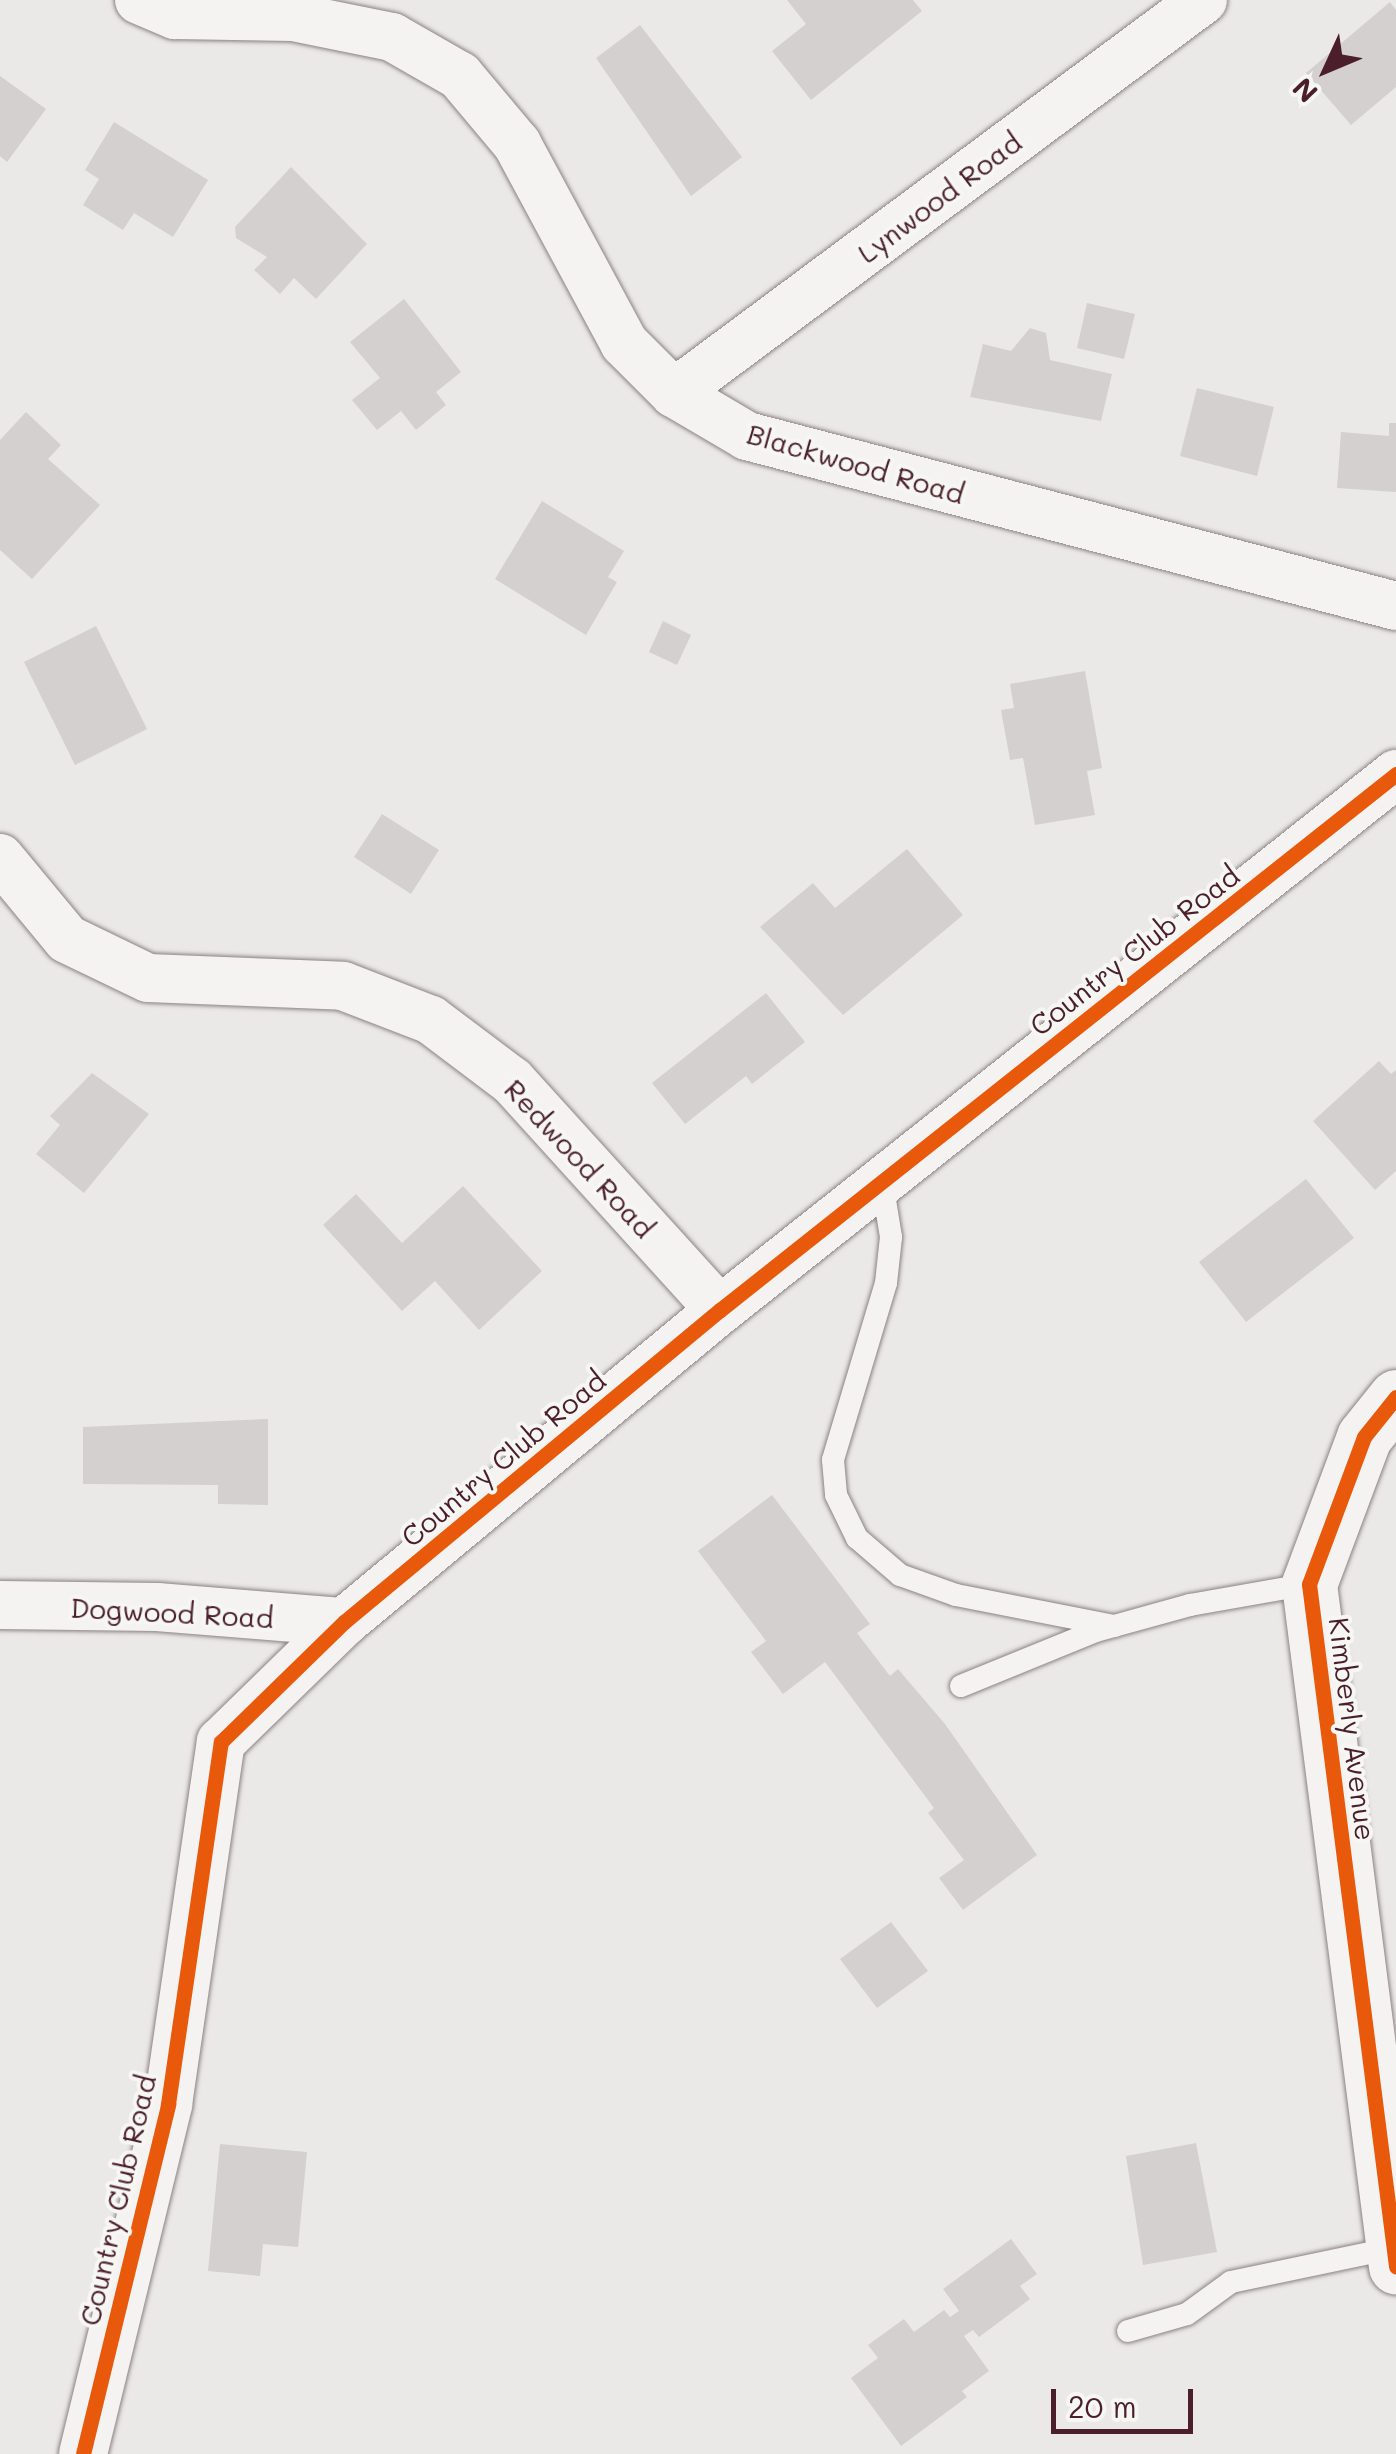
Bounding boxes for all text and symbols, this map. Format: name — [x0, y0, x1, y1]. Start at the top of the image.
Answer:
north arrow — [1276, 20, 1376, 120]
text: N — [1284, 71, 1325, 111]
street label: Lynwood Road — [851, 125, 1027, 269]
street label: Blackwood Road — [743, 416, 969, 510]
street label: Country Club Road — [1023, 858, 1245, 1042]
street label: Redwood Road — [498, 1072, 662, 1244]
street label: Country Club Road — [394, 1363, 612, 1553]
street label: Dogwood Road — [70, 1590, 274, 1634]
street label: Kimberly Avenue — [1323, 1615, 1383, 1843]
street label: Country Club Road — [72, 2071, 162, 2329]
scale bar — [1056, 2369, 1198, 2431]
text: 20 m — [1068, 2386, 1137, 2426]

